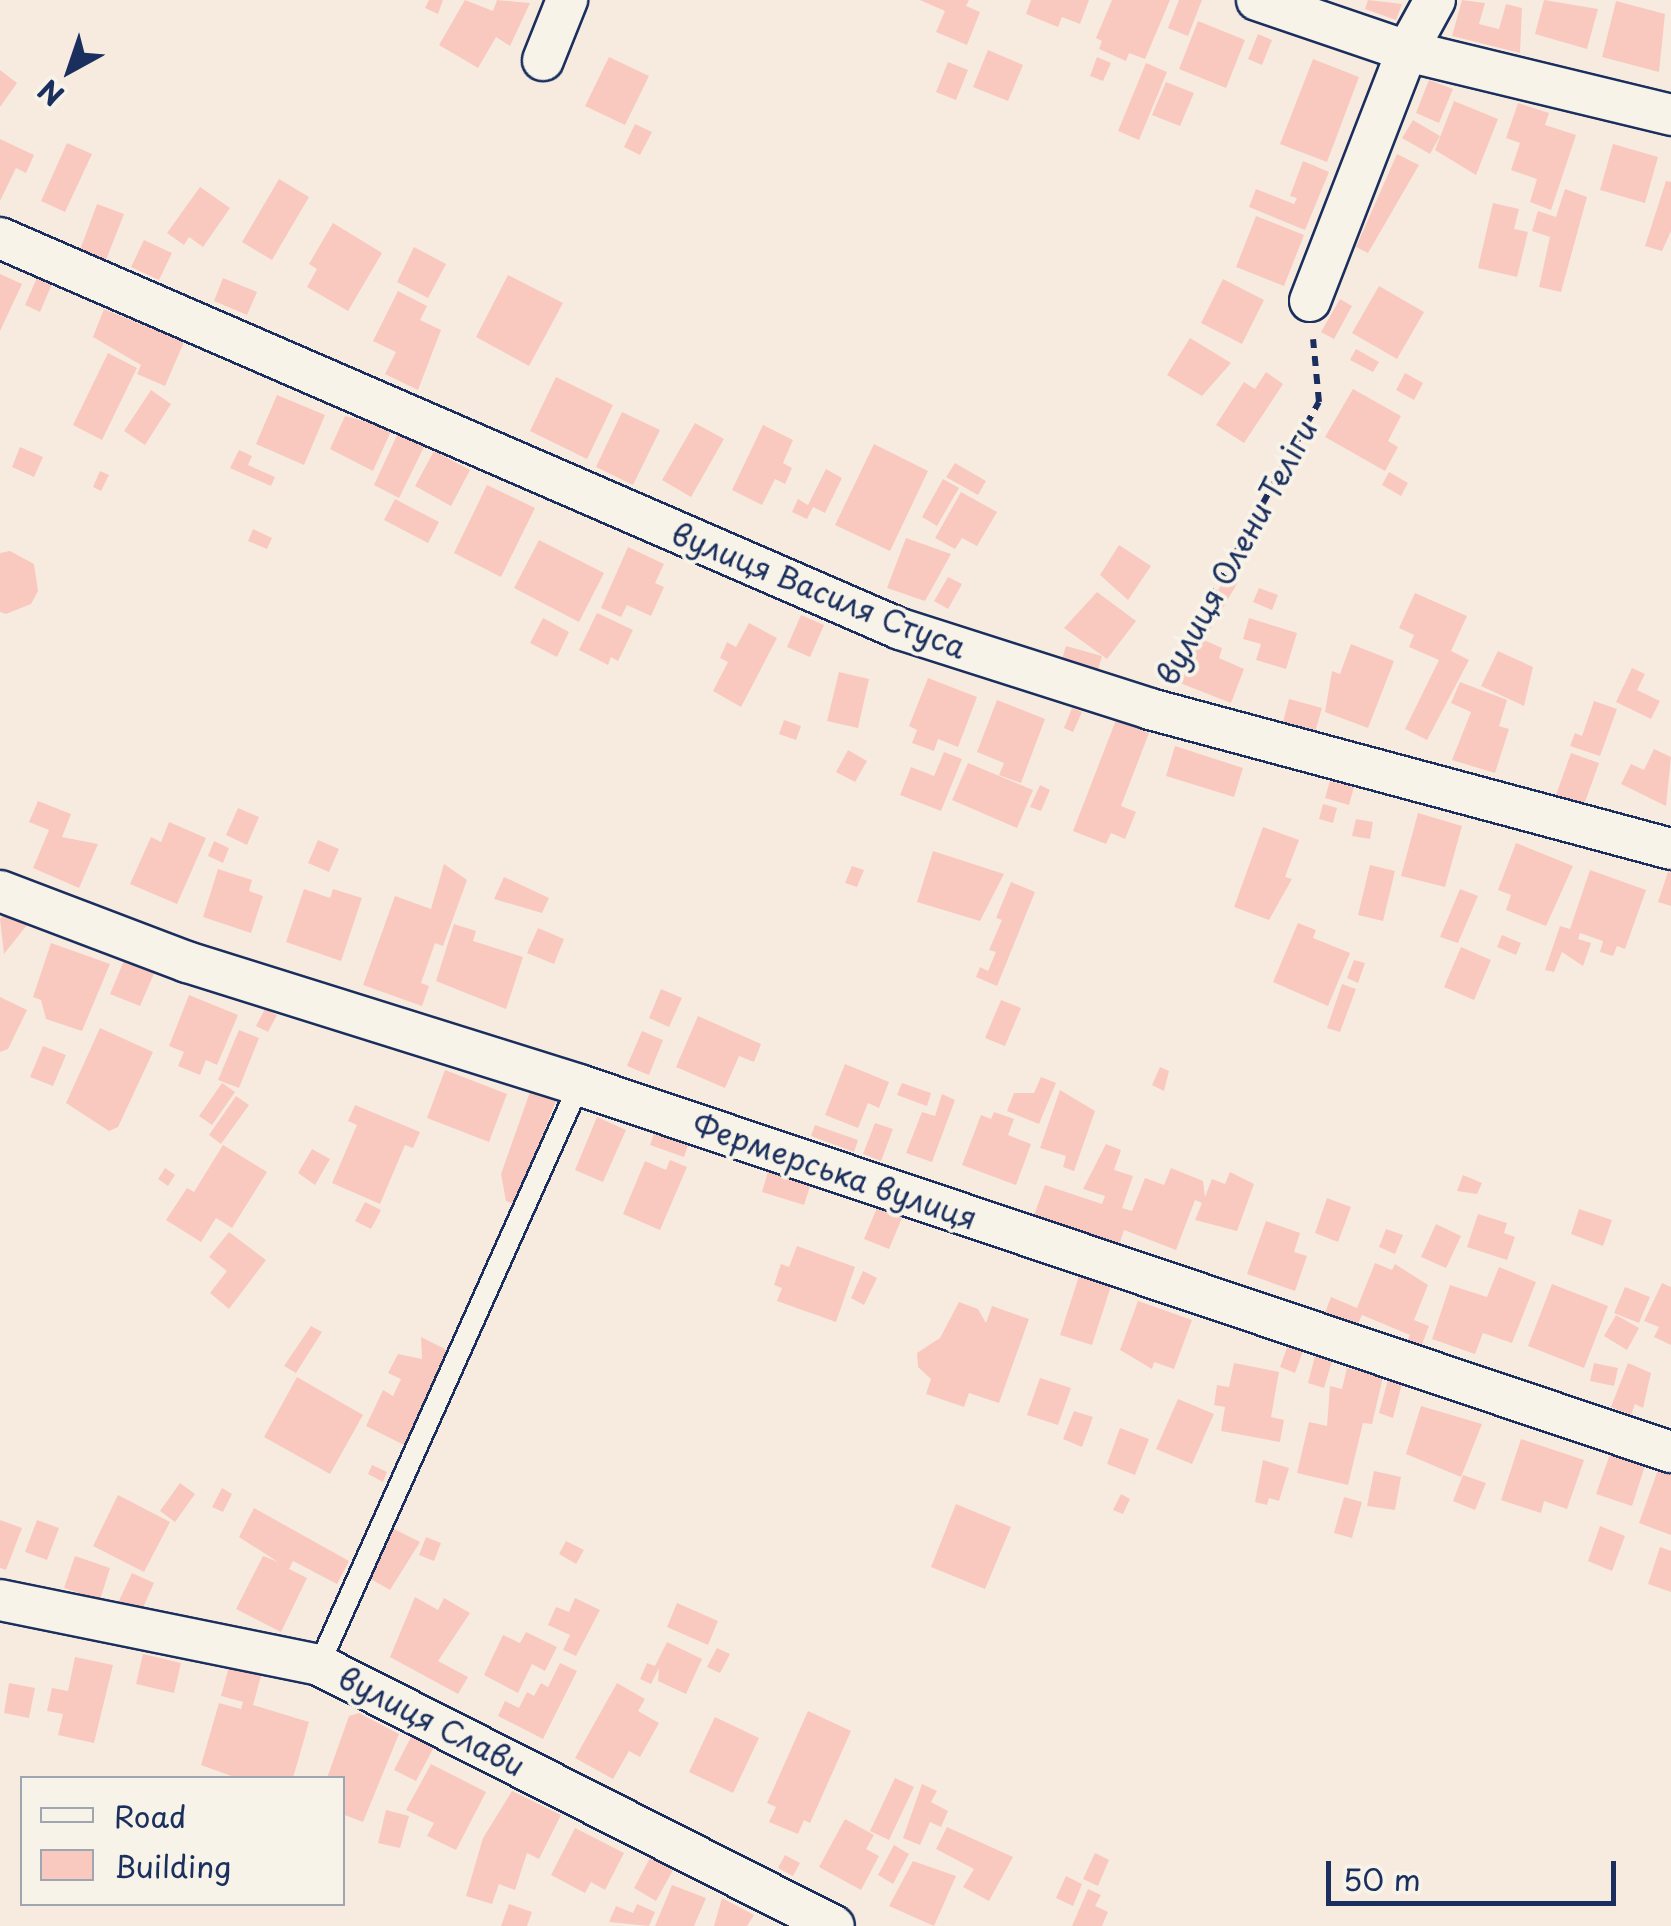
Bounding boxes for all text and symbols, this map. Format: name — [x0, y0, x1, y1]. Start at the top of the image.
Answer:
north arrow — [20, 20, 120, 120]
text: N — [28, 70, 73, 117]
street label: вулиця Олени Теліги — [1148, 412, 1324, 692]
street label: вулиця Василя Стуса — [666, 514, 972, 666]
street label: Фермерська вулиця — [688, 1105, 982, 1237]
street label: вулиця Слави — [332, 1658, 532, 1784]
legend — [20, 1776, 345, 1906]
text: Road — [114, 1793, 187, 1838]
scale bar — [1331, 1841, 1621, 1903]
text: Building — [114, 1843, 231, 1888]
text: 50 m — [1343, 1856, 1421, 1901]

